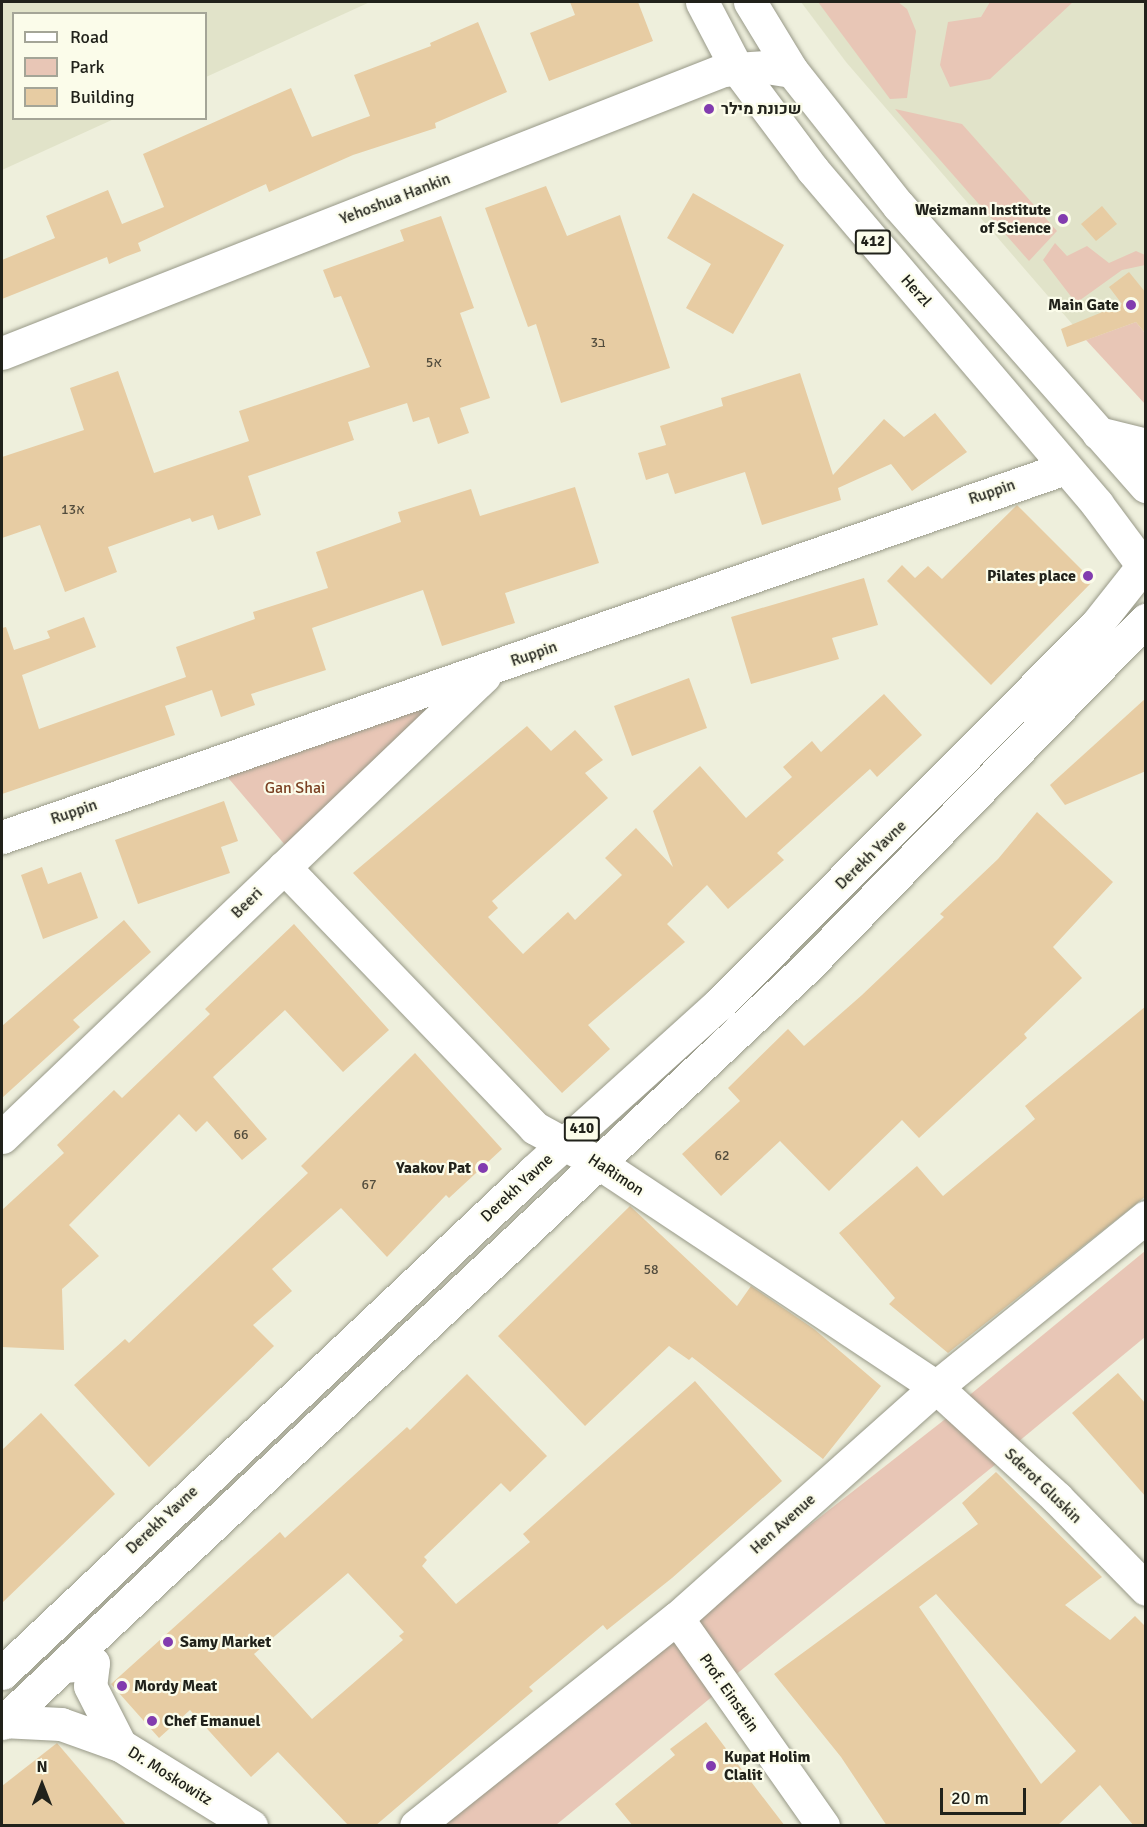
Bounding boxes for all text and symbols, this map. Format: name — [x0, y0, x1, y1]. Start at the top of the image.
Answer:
legend — [12, 12, 207, 120]
text: Road — [70, 26, 109, 48]
text: Park — [70, 56, 105, 78]
text: Building — [70, 86, 134, 108]
place label: שכונת מילר — [721, 99, 801, 119]
marker: שכונת מילר — [702, 102, 716, 116]
street label: Yehoshua Hankin — [337, 169, 453, 229]
place label: Weizmann Institute of Science — [915, 200, 1051, 238]
marker: Weizmann Institute of Science — [1056, 212, 1070, 226]
road number: 412 — [854, 230, 892, 254]
street label: Herzl — [897, 271, 935, 311]
place label: Main Gate — [1048, 295, 1119, 315]
marker: Main Gate — [1124, 298, 1138, 312]
house number: 3ב — [591, 335, 605, 351]
house number: 5א — [426, 355, 442, 371]
street label: Ruppin — [966, 475, 1018, 509]
house number: 13א — [61, 502, 85, 518]
place label: Pilates place — [987, 566, 1076, 586]
marker: Pilates place — [1081, 569, 1095, 583]
street label: Ruppin — [508, 637, 560, 671]
park label: Gan Shai — [265, 778, 325, 798]
street label: Ruppin — [48, 795, 100, 829]
street label: Derekh Yavne — [831, 816, 911, 894]
street label: Beeri — [227, 884, 267, 922]
road number: 410 — [562, 1117, 602, 1141]
house number: 66 — [233, 1127, 249, 1143]
house number: 62 — [714, 1148, 730, 1164]
street label: Derekh Yavne — [477, 1150, 557, 1226]
street label: HaRimon — [585, 1150, 647, 1200]
place label: Yaakov Pat — [396, 1158, 471, 1178]
marker: Yaakov Pat — [476, 1161, 490, 1175]
house number: 67 — [361, 1177, 377, 1193]
house number: 58 — [643, 1262, 659, 1278]
street label: Sderot Gluskin — [1000, 1444, 1086, 1528]
street label: Derekh Yavne — [122, 1482, 202, 1558]
street label: Hen Avenue — [746, 1490, 820, 1558]
place label: Samy Market — [180, 1632, 271, 1652]
marker: Samy Market — [161, 1635, 175, 1649]
street label: Prof. Einstein — [695, 1650, 763, 1736]
place label: Mordy Meat — [134, 1676, 217, 1696]
marker: Mordy Meat — [115, 1679, 129, 1693]
place label: Chef Emanuel — [164, 1711, 260, 1731]
marker: Chef Emanuel — [145, 1714, 159, 1728]
street label: Dr. Moskowitz — [124, 1742, 216, 1810]
place label: Kupat Holim Clalit — [724, 1747, 811, 1785]
north arrow — [12, 1755, 72, 1815]
text: N — [36, 1757, 48, 1777]
marker: Kupat Holim Clalit — [702, 1757, 720, 1775]
scale bar — [943, 1776, 1028, 1814]
text: 20 m — [951, 1787, 989, 1809]

